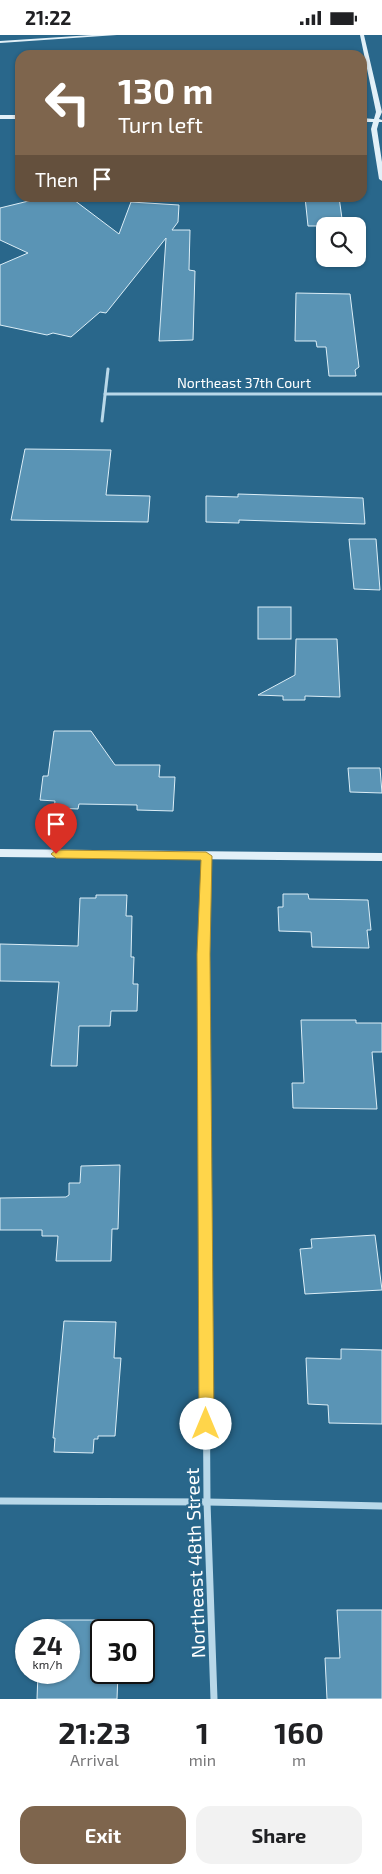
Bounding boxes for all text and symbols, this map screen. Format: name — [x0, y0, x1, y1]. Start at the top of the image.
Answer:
text: 21:22 — [25, 6, 71, 29]
text: 130 m — [118, 69, 213, 111]
icon: left — [35, 70, 100, 135]
text: Turn left — [118, 111, 203, 137]
icon: arrive — [88, 165, 116, 193]
text: Then — [35, 168, 78, 191]
map controls — [316, 217, 366, 267]
button: search — [316, 217, 366, 267]
street label: Northeast 37th Court — [177, 374, 311, 391]
pin — [35, 803, 77, 854]
icon: arrive — [42, 810, 70, 838]
position arrow — [179, 1397, 231, 1449]
street label: Northeast 48th Street — [180, 1467, 209, 1659]
speed limit sign: 30 — [90, 1619, 155, 1684]
text: 24 — [32, 1630, 63, 1660]
text: km/h — [33, 1657, 62, 1671]
text: 21:23 — [58, 1714, 131, 1750]
text: 1 — [196, 1714, 209, 1750]
text: 160 — [274, 1714, 324, 1750]
text: Arrival — [70, 1750, 119, 1769]
text: min — [189, 1750, 216, 1769]
text: m — [292, 1750, 306, 1769]
button: Exit — [20, 1806, 186, 1864]
button: Share — [196, 1806, 362, 1864]

